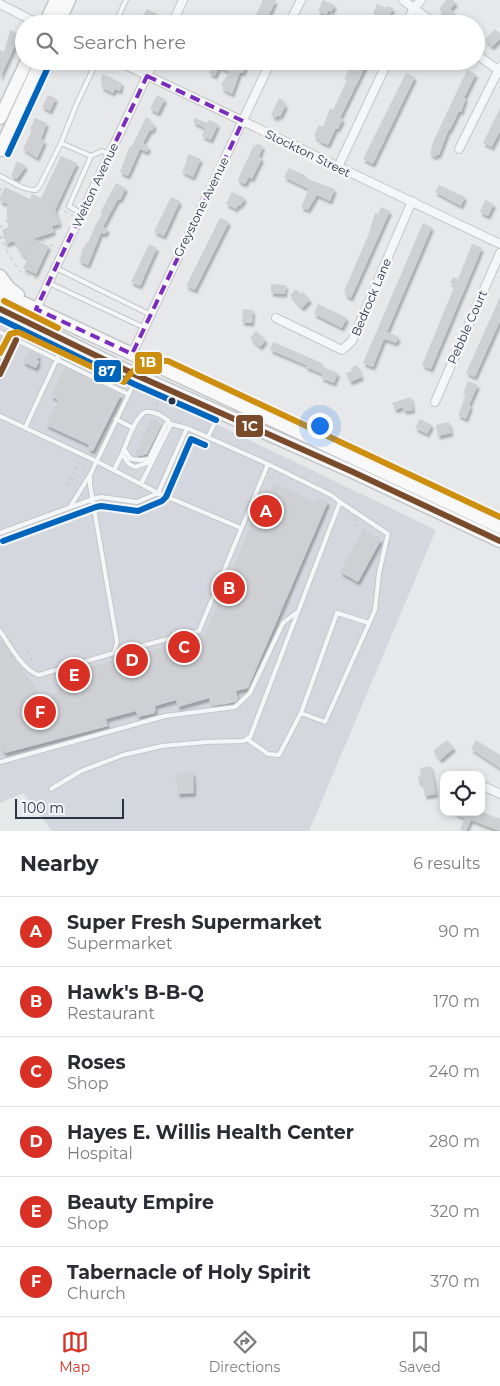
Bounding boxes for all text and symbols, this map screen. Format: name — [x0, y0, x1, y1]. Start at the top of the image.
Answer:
search box — [15, 15, 485, 70]
icon: search — [33, 29, 61, 57]
text: Search here — [73, 31, 186, 54]
street label: Stockton Street — [263, 126, 353, 180]
street label: Welton Avenue — [69, 140, 121, 230]
street label: Greystone Avenue — [170, 155, 232, 259]
street label: Bedrock Lane — [348, 256, 394, 338]
street label: Pebble Court — [444, 288, 490, 366]
line badge: 1B — [134, 351, 163, 375]
text: 1B — [140, 353, 156, 371]
line badge: 87 — [93, 359, 122, 383]
text: 87 — [98, 362, 116, 380]
unlabelled marker — [167, 396, 177, 406]
your location — [307, 413, 333, 439]
line badge: 1C — [235, 414, 264, 438]
text: 1C — [242, 417, 258, 435]
pin: A — [250, 492, 282, 530]
pin: B — [213, 569, 245, 607]
pin: C — [168, 628, 200, 666]
pin: D — [116, 641, 148, 679]
pin: E — [58, 656, 90, 694]
pin: F — [24, 693, 56, 731]
map controls — [440, 771, 485, 816]
button: locate — [440, 771, 485, 816]
scale bar — [15, 796, 124, 819]
text: 100 m — [22, 799, 64, 817]
text: Nearby — [20, 851, 99, 876]
text: 6 results — [413, 854, 480, 873]
text: Super Fresh Supermarket — [67, 911, 322, 934]
text: A — [30, 922, 42, 941]
text: 90 m — [438, 922, 480, 941]
text: Supermarket — [67, 934, 173, 953]
text: Hawk's B-B-Q — [67, 981, 204, 1004]
text: B — [30, 992, 42, 1011]
text: 170 m — [433, 992, 480, 1011]
text: Restaurant — [67, 1004, 155, 1023]
text: Roses — [67, 1051, 126, 1074]
text: C — [30, 1062, 42, 1081]
text: 240 m — [429, 1062, 480, 1081]
text: Shop — [67, 1074, 109, 1093]
text: Hayes E. Willis Health Center — [67, 1121, 354, 1144]
text: D — [29, 1132, 43, 1151]
text: 280 m — [429, 1132, 480, 1151]
text: Hospital — [67, 1144, 133, 1163]
text: Beauty Empire — [67, 1191, 214, 1214]
text: E — [31, 1202, 41, 1221]
text: 320 m — [430, 1202, 480, 1221]
text: Shop — [67, 1214, 109, 1233]
text: Tabernacle of Holy Spirit — [67, 1261, 311, 1284]
text: F — [31, 1272, 41, 1291]
text: 370 m — [430, 1272, 480, 1291]
text: Church — [67, 1284, 126, 1303]
tab: Map — [59, 1328, 90, 1376]
tab: Directions — [209, 1328, 280, 1376]
tab: Saved — [399, 1328, 441, 1376]

